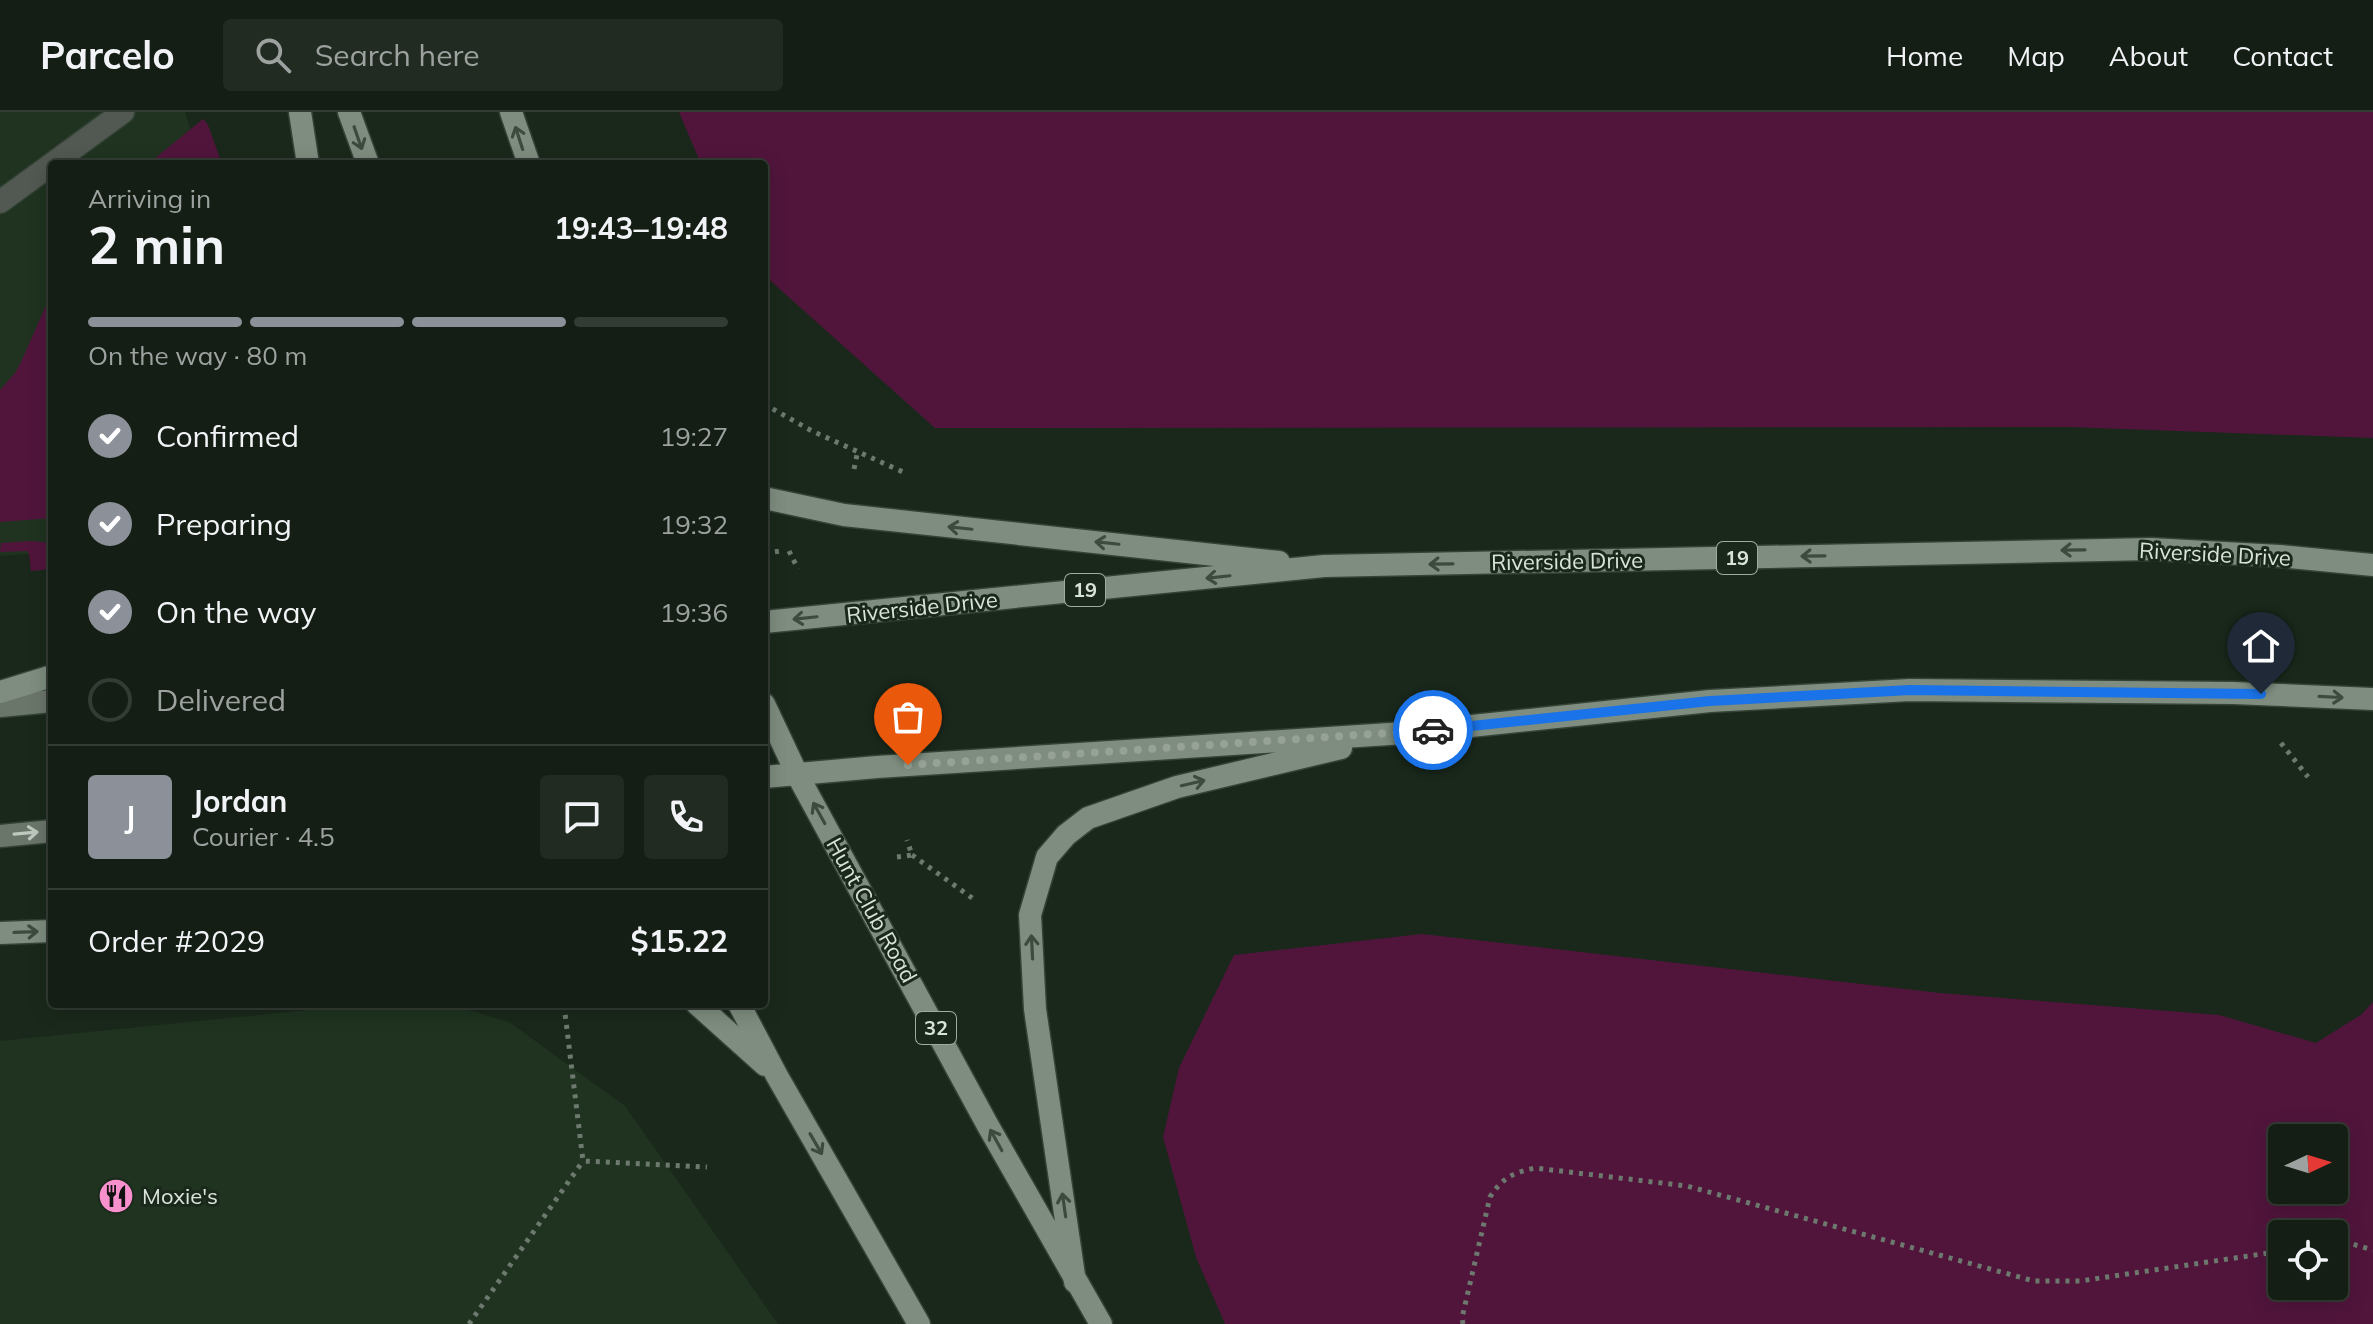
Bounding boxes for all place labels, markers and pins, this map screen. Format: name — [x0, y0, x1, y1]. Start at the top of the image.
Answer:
pin — [2227, 612, 2295, 694]
pin — [874, 683, 942, 765]
restaurant icon: Moxie's — [97, 1177, 135, 1215]
place label: Moxie's — [142, 1182, 218, 1210]

